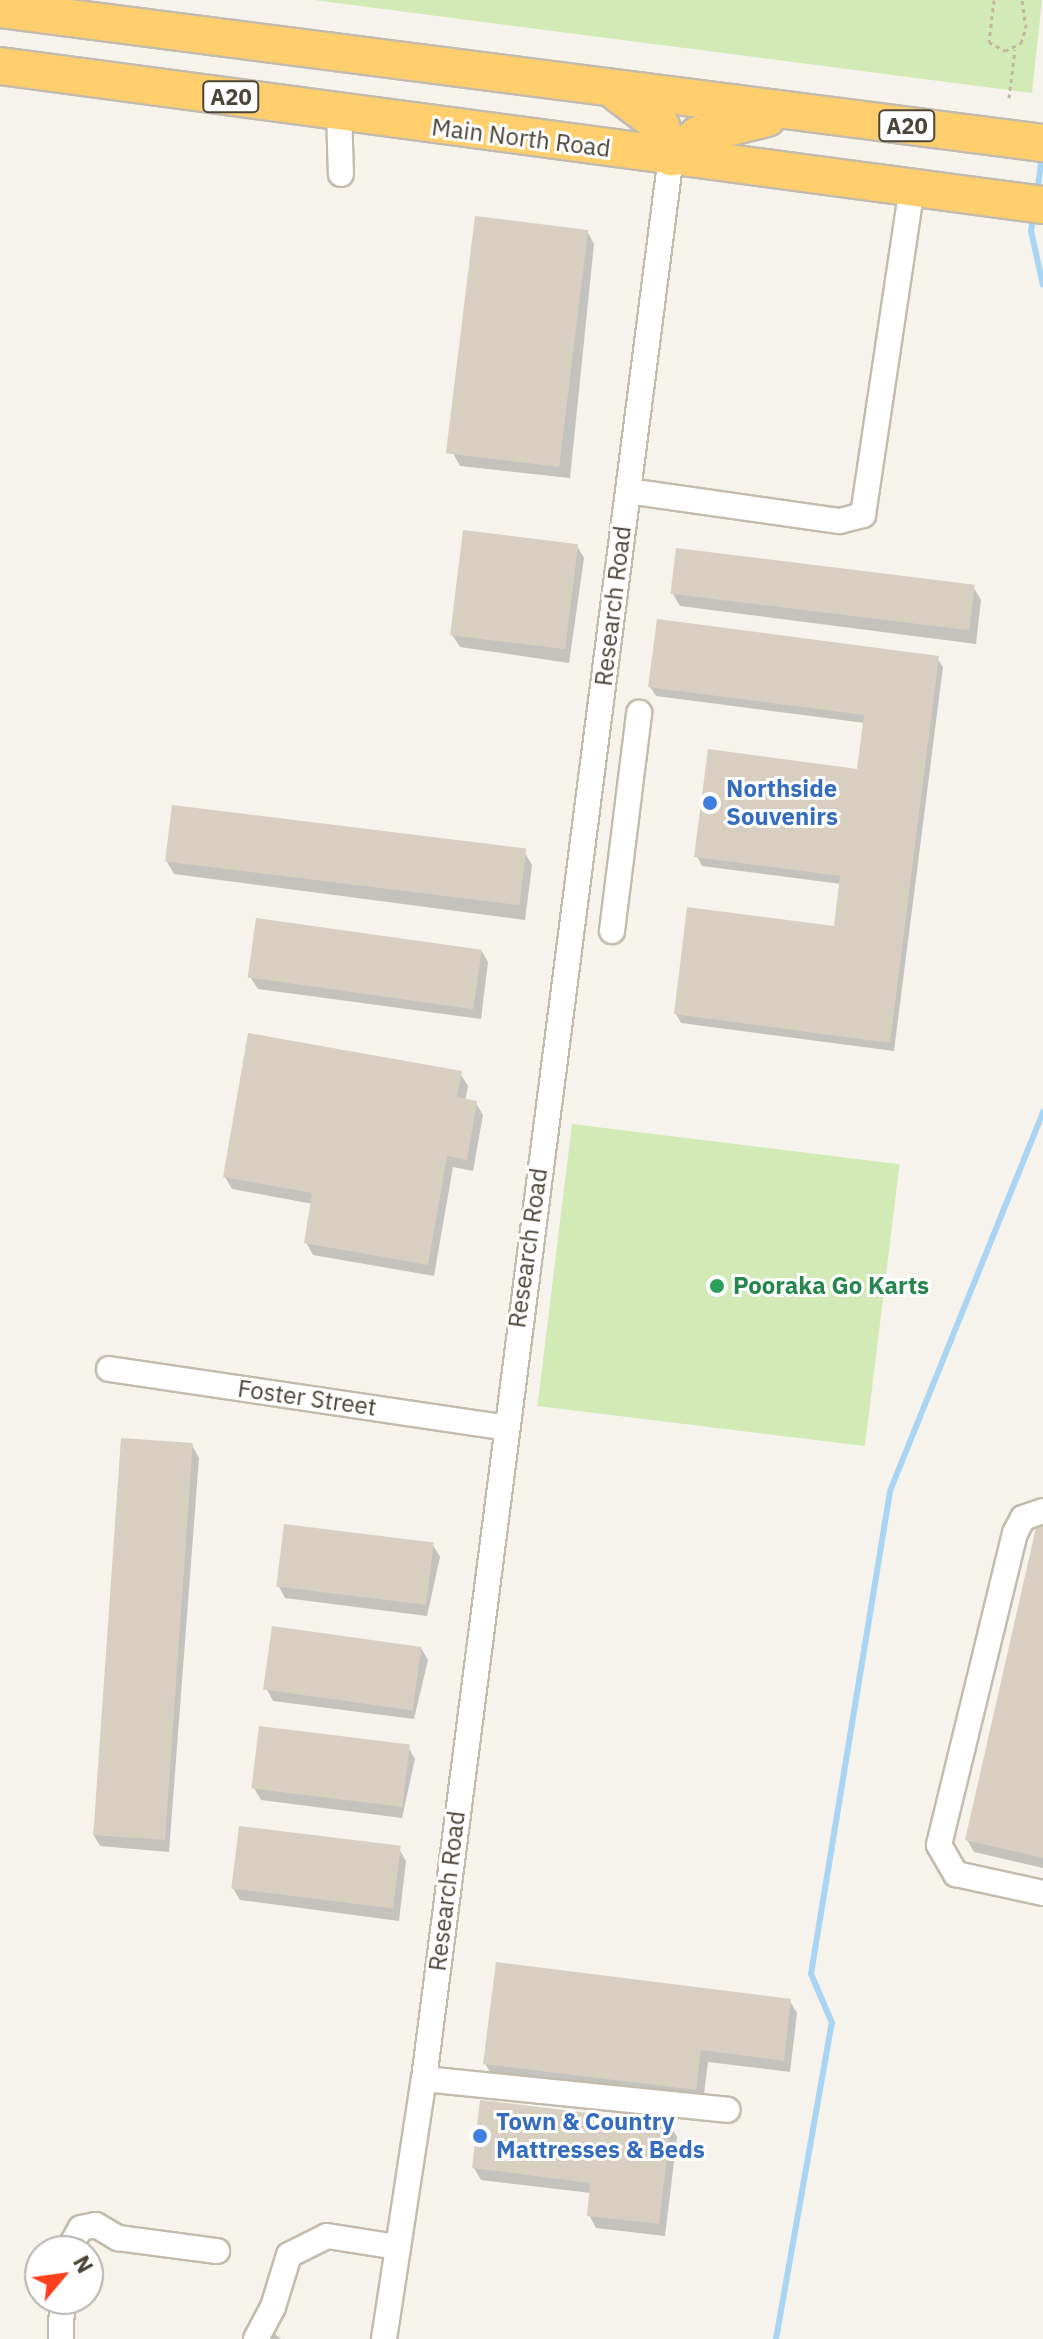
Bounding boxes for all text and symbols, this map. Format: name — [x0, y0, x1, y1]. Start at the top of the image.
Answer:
road number: A20 — [201, 79, 261, 115]
road number: A20 — [877, 108, 937, 144]
street label: Main North Road — [430, 113, 612, 163]
street label: Research Road — [589, 524, 637, 688]
place label: Northside Souvenirs — [726, 775, 838, 831]
marker: Northside Souvenirs — [701, 794, 719, 812]
street label: Research Road — [503, 1166, 553, 1330]
place label: Pooraka Go Karts — [733, 1272, 929, 1300]
marker: Pooraka Go Karts — [708, 1277, 726, 1295]
street label: Foster Street — [236, 1374, 378, 1422]
street label: Research Road — [423, 1809, 471, 1973]
place label: Town & Country Mattresses & Beds — [496, 2108, 705, 2164]
marker: Town & Country Mattresses & Beds — [471, 2127, 489, 2145]
north arrow — [24, 2235, 104, 2315]
text: N — [67, 2250, 100, 2278]

